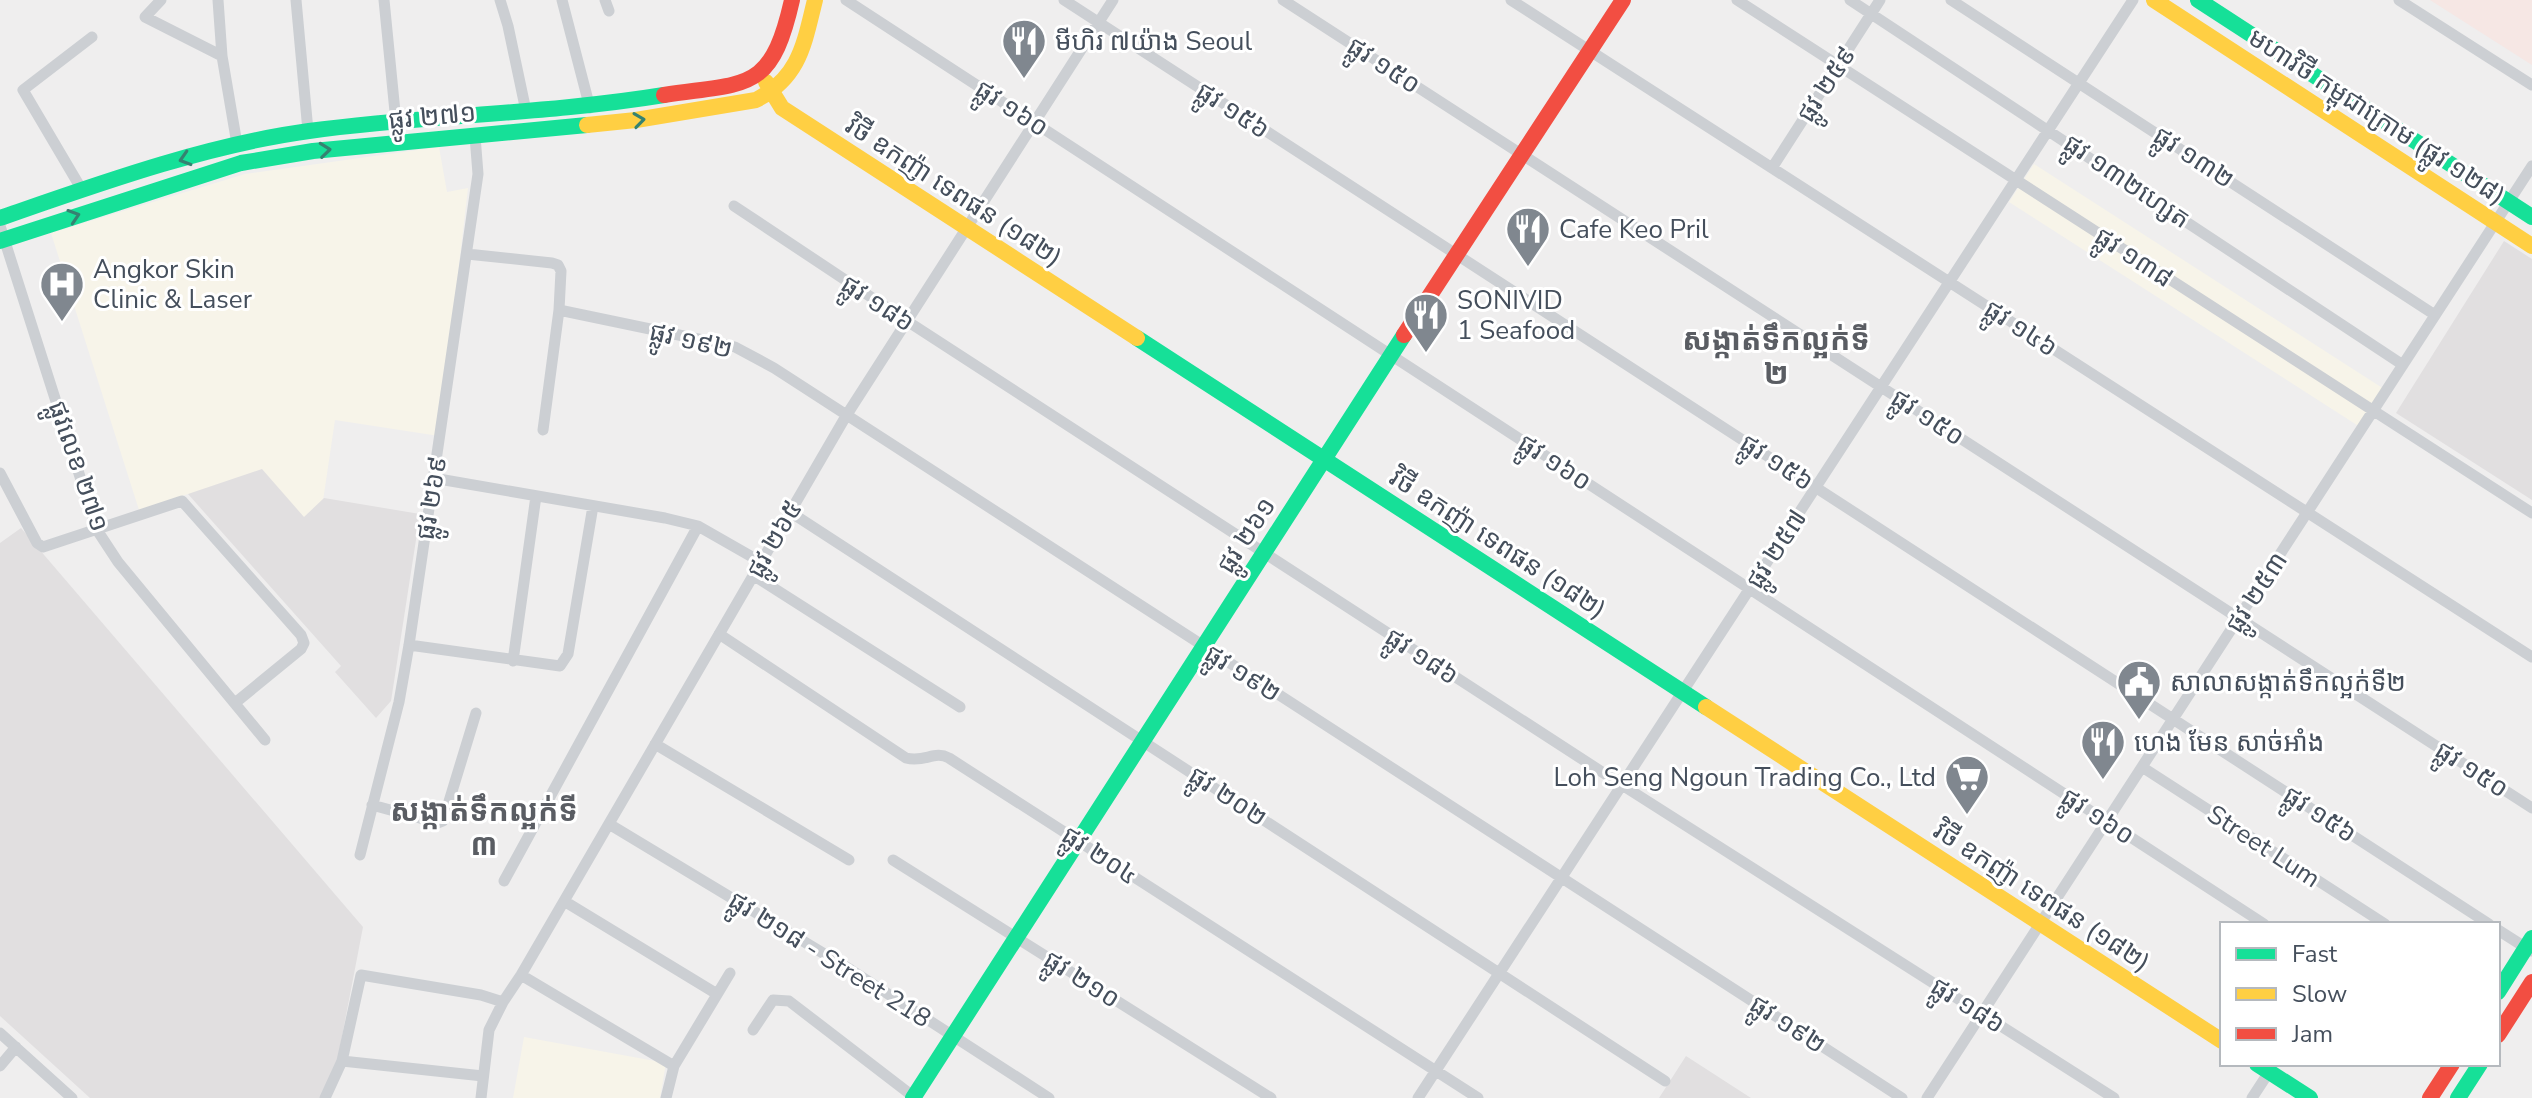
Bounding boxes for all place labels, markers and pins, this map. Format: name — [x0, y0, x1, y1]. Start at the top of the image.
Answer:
restaurant icon: មីហិរ ៧យ៉ាង Seoul — [1000, 17, 1048, 80]
place label: មីហិរ ៧យ៉ាង Seoul — [1055, 24, 1252, 59]
restaurant icon: Cafe Keo Pril — [1504, 205, 1552, 268]
place label: Cafe Keo Pril — [1559, 212, 1709, 247]
place label: Angkor Skin Clinic & Laser — [93, 252, 253, 317]
hospital icon: Angkor Skin Clinic & Laser — [38, 260, 86, 323]
place label: SONIVID 1 Seafood — [1457, 283, 1575, 348]
restaurant icon: SONIVID 1 Seafood — [1402, 291, 1450, 354]
public building icon: សាលាសង្កាត់ទឹកល្អក់ទី២ — [2115, 658, 2163, 721]
place label: សាលាសង្កាត់ទឹកល្អក់ទី២ — [2170, 665, 2406, 700]
restaurant icon: ហេង មែន សាច់អាំង — [2079, 718, 2127, 781]
place label: ហេង មែន សាច់អាំង — [2134, 725, 2324, 760]
supermarket icon: Loh Seng Ngoun Trading Co., Ltd — [1943, 753, 1991, 816]
place label: Loh Seng Ngoun Trading Co., Ltd — [1554, 760, 1936, 795]

